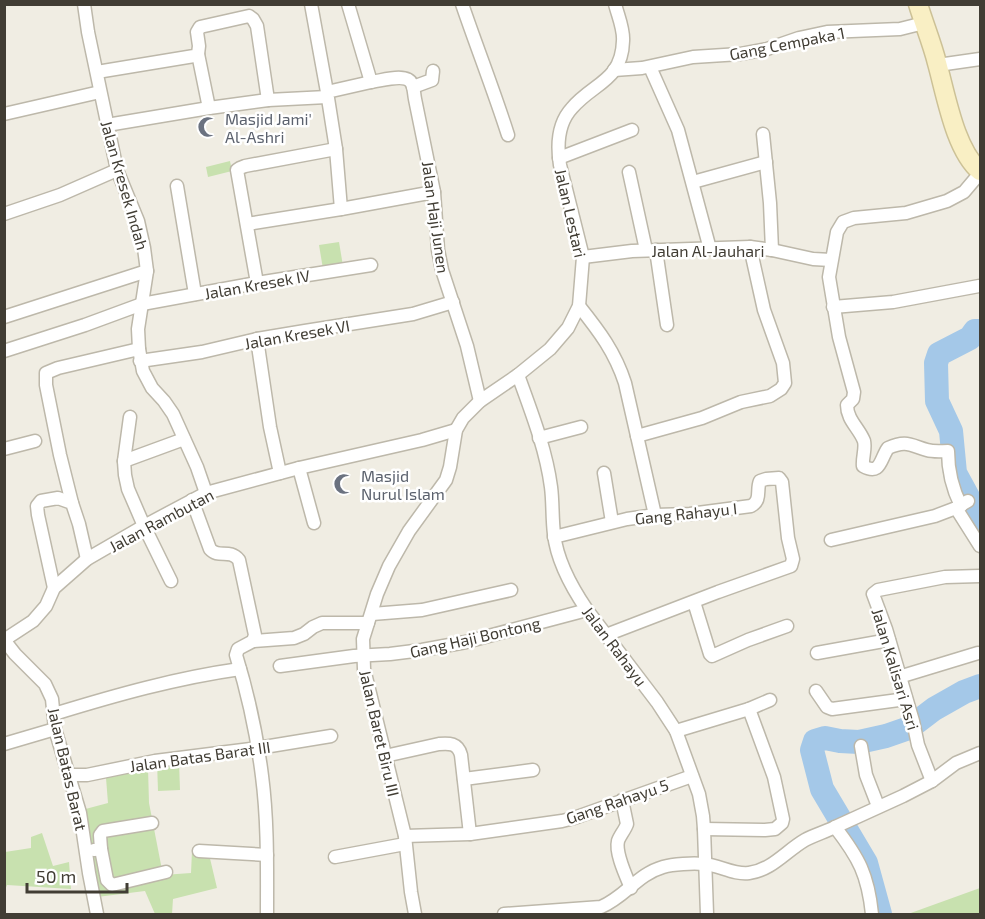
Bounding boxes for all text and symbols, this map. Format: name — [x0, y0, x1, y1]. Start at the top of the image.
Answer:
street label: Gang Cempaka 1 — [728, 22, 846, 64]
place label: Masjid Jami' Al-Ashri — [225, 109, 312, 146]
mosque icon: Masjid Jami' Al-Ashri — [196, 115, 220, 139]
street label: Jalan Kresek Indah — [97, 118, 153, 252]
street label: Jalan Haji Junen — [418, 160, 453, 274]
street label: Jalan Lestari — [552, 167, 590, 259]
street label: Jalan Al-Jauhari — [651, 241, 765, 260]
street label: Jalan Kresek IV — [203, 265, 312, 303]
street label: Jalan Kresek VI — [243, 315, 351, 353]
place label: Masjid Nurul Islam — [361, 466, 445, 503]
mosque icon: Masjid Nurul Islam — [332, 472, 356, 496]
street label: Jalan Rambutan — [105, 484, 217, 556]
street label: Gang Rahayu I — [634, 498, 738, 528]
street label: Jalan Rahayu — [579, 602, 651, 690]
street label: Jalan Kalisari Asri — [868, 606, 924, 732]
street label: Gang Haji Bontong — [408, 613, 542, 662]
street label: Jalan Baret Biru III — [356, 668, 404, 798]
street label: Jalan Batas Barat — [45, 706, 91, 832]
street label: Jalan Batas Barat III — [128, 737, 272, 775]
street label: Gang Rahayu 5 — [563, 775, 671, 827]
scale bar — [27, 856, 128, 894]
text: 50 m — [36, 865, 76, 887]

